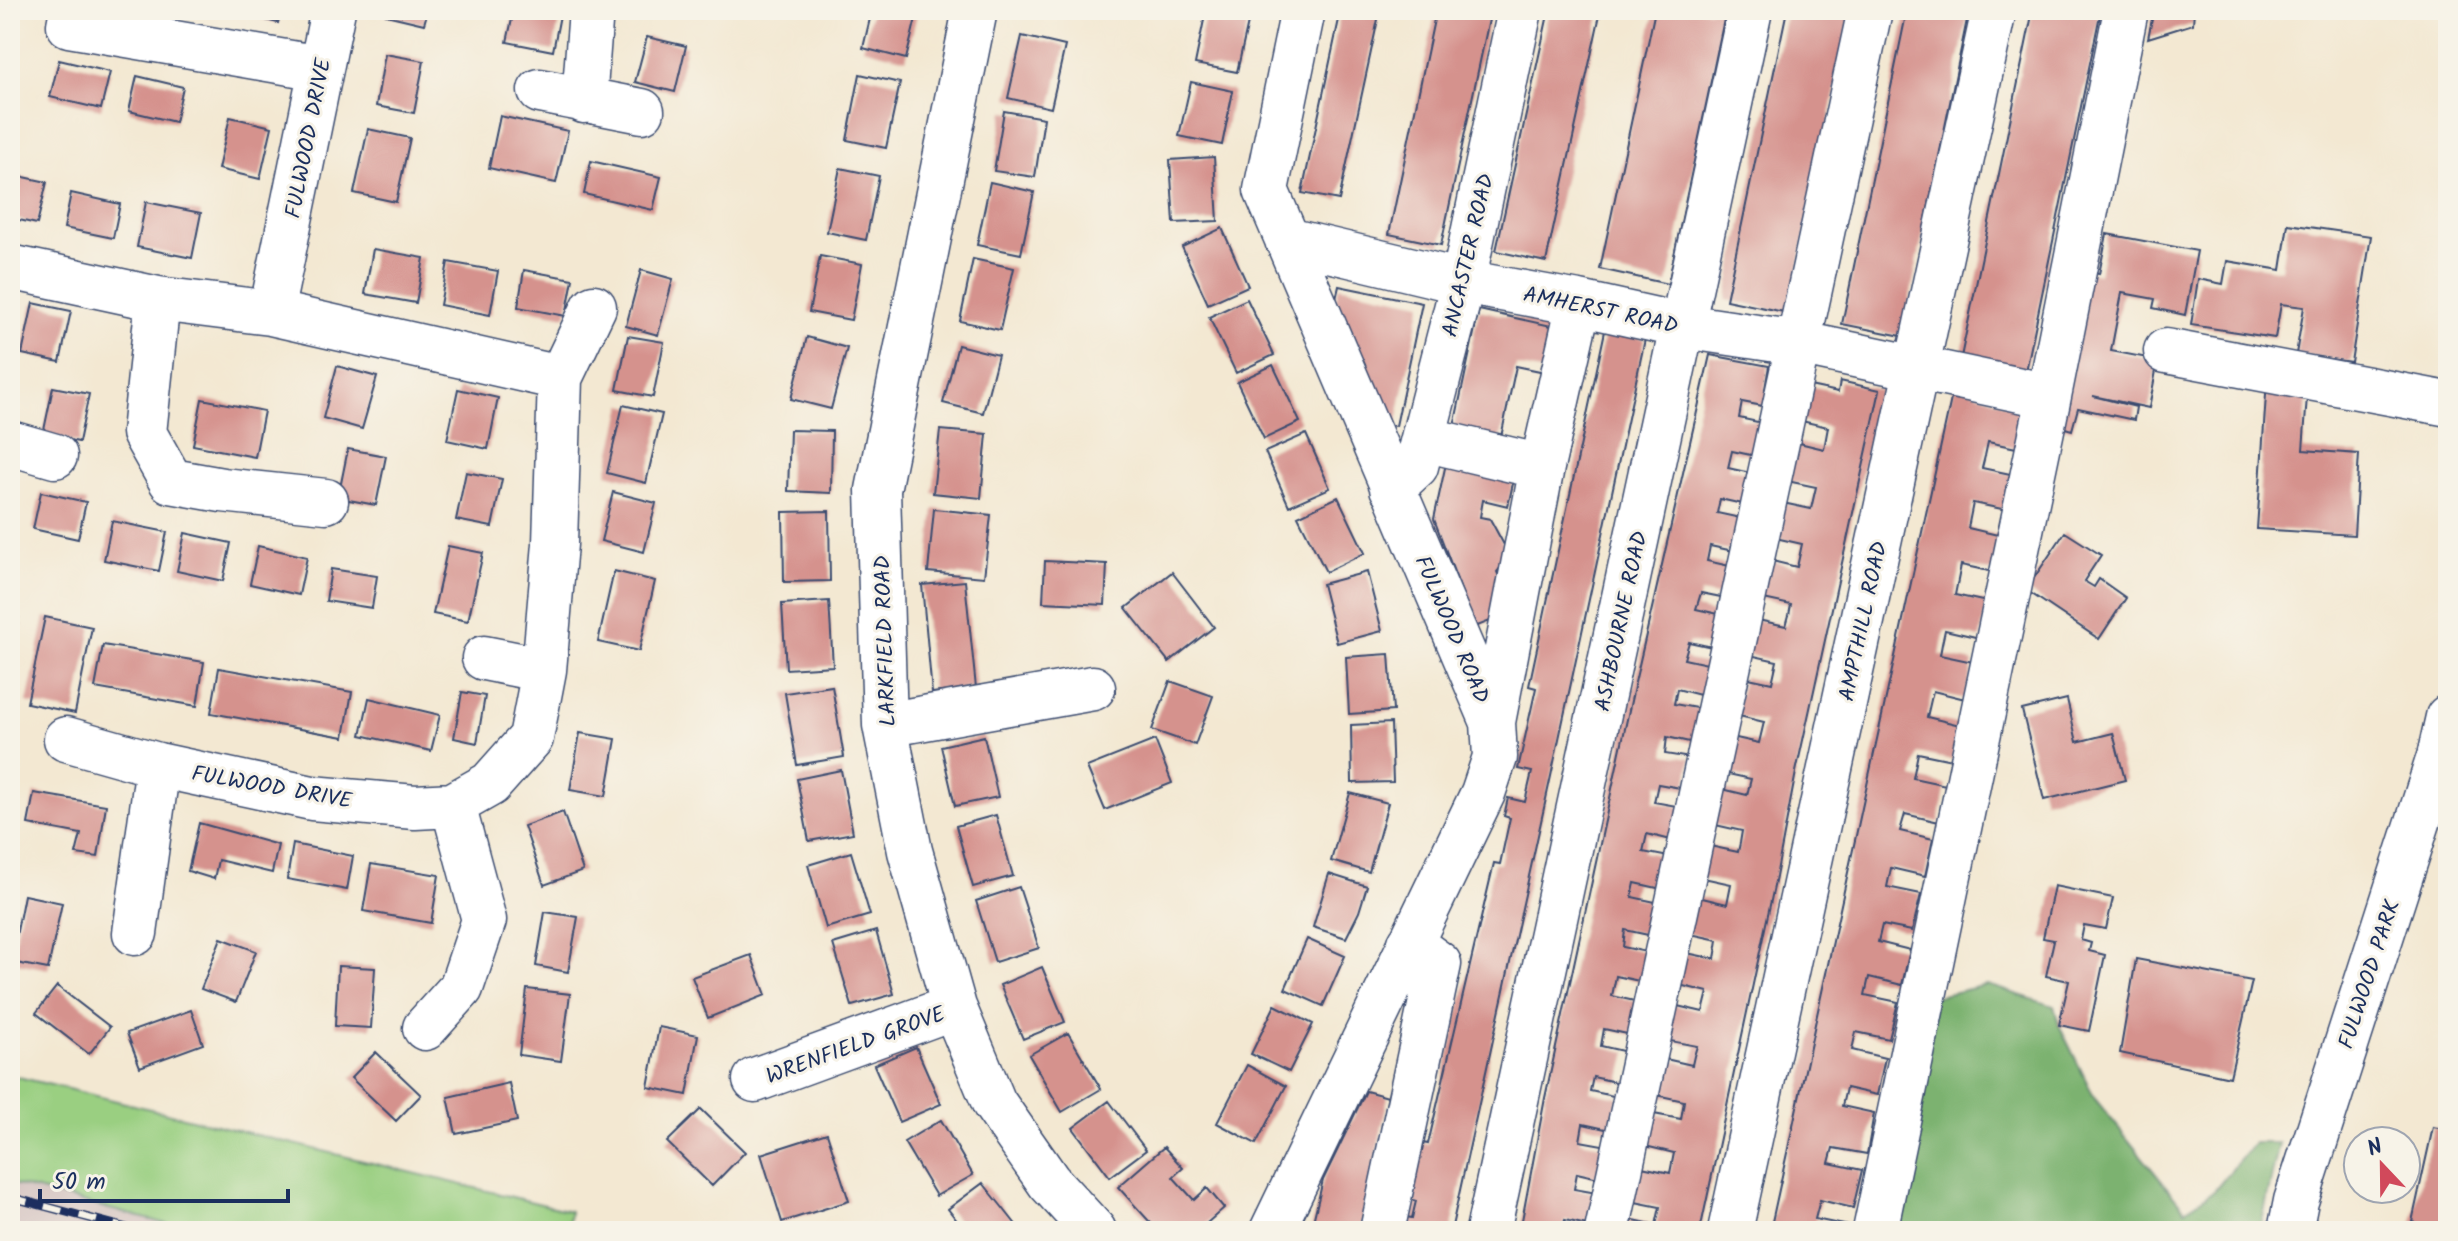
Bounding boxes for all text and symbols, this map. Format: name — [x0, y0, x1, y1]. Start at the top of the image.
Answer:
street label: FULWOOD DRIVE — [277, 54, 342, 221]
street label: ANCASTER ROAD — [1434, 170, 1505, 341]
street label: AMHERST ROAD — [1520, 278, 1681, 345]
street label: ASHBOURNE ROAD — [1586, 528, 1659, 715]
street label: AMPTHILL ROAD — [1830, 538, 1898, 705]
street label: FULWOOD ROAD — [1404, 551, 1498, 709]
street label: LARKFIELD ROAD — [866, 555, 907, 727]
street label: FULWOOD DRIVE — [189, 757, 356, 820]
street label: FULWOOD PARK — [2330, 896, 2411, 1054]
street label: WRENFIELD GROVE — [761, 997, 951, 1095]
north arrow — [2342, 1125, 2422, 1205]
text: N — [2362, 1130, 2389, 1168]
scale bar — [40, 1153, 288, 1203]
text: 50 m — [52, 1163, 106, 1202]

